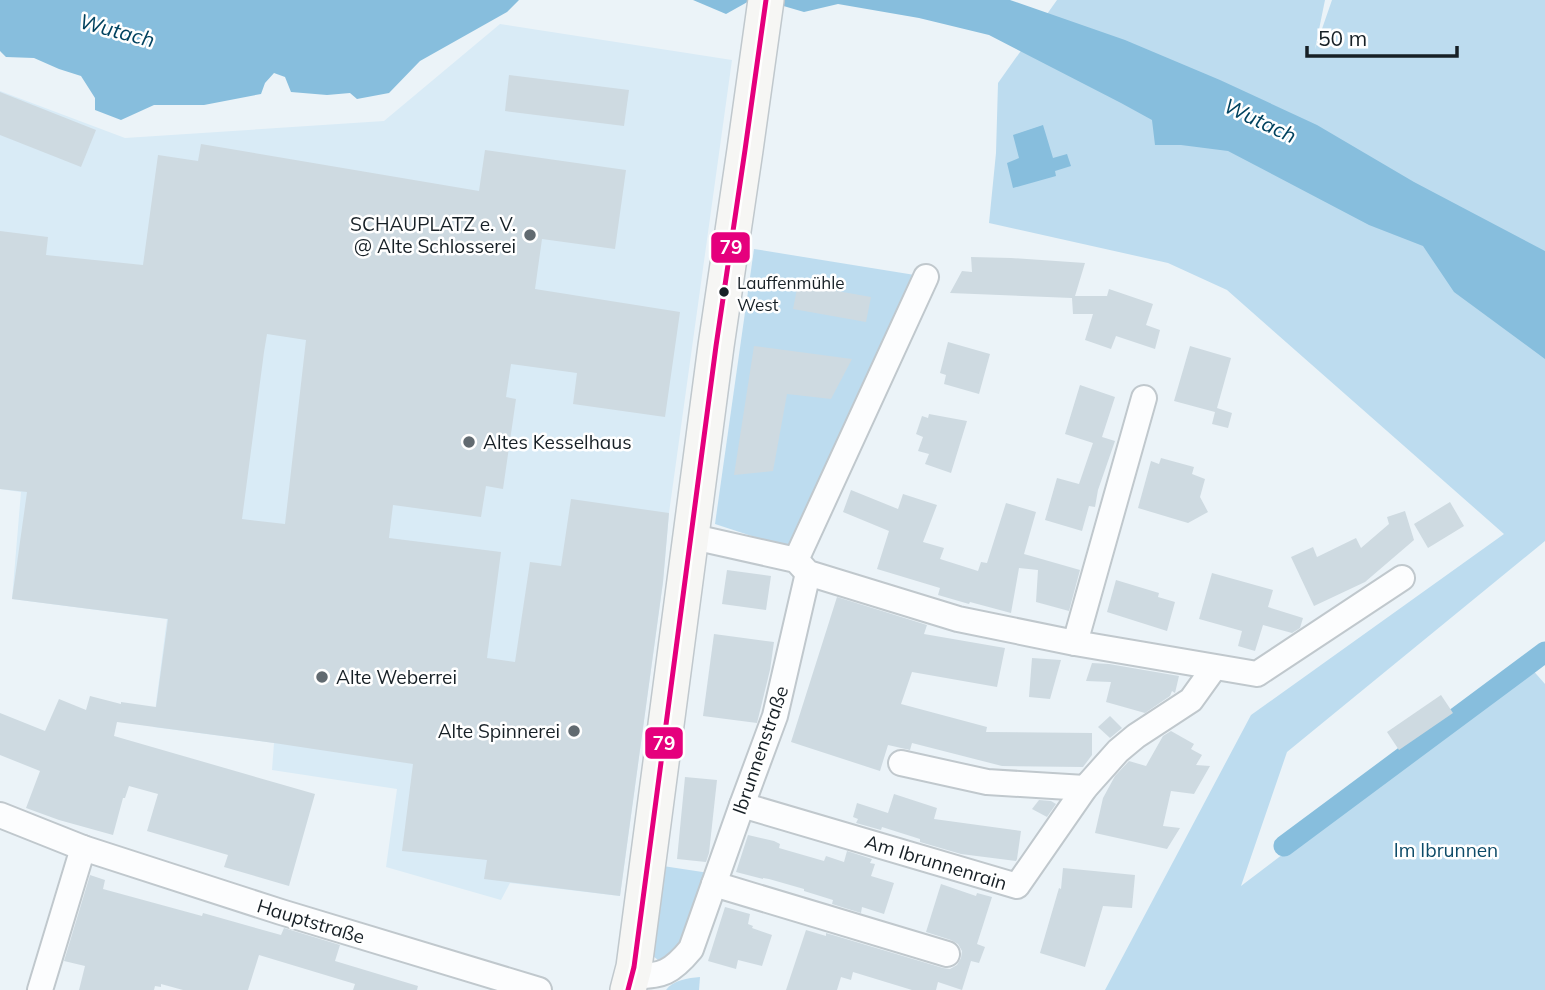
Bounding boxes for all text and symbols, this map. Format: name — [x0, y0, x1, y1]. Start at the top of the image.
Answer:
water label: Wutach — [77, 8, 158, 53]
scale bar — [1307, 14, 1458, 58]
text: 50 m — [1318, 25, 1367, 51]
water label: Wutach — [1220, 92, 1301, 148]
place label: SCHAUPLATZ e. V. @ Alte Schlosserei — [350, 212, 516, 258]
marker: SCHAUPLATZ e. V. @ Alte Schlosserei — [522, 227, 538, 243]
line badge: 79 — [710, 231, 751, 264]
text: 79 — [720, 235, 742, 259]
place label: Lauffenmühle West — [737, 272, 844, 315]
marker: Lauffenmühle West — [717, 285, 731, 299]
place label: Altes Kesselhaus — [483, 430, 632, 454]
marker: Altes Kesselhaus — [461, 434, 477, 450]
place label: Alte Weberrei — [336, 665, 457, 689]
marker: Alte Weberrei — [314, 669, 330, 685]
street label: Ibrunnenstraße — [727, 683, 793, 817]
place label: Alte Spinnerei — [438, 719, 560, 743]
marker: Alte Spinnerei — [566, 723, 582, 739]
line badge: 79 — [644, 726, 684, 760]
text: 79 — [653, 731, 675, 755]
street label: Am Ibrunnenrain — [862, 829, 1010, 895]
park label: Im Ibrunnen — [1394, 838, 1498, 862]
street label: Hauptstraße — [254, 893, 368, 949]

